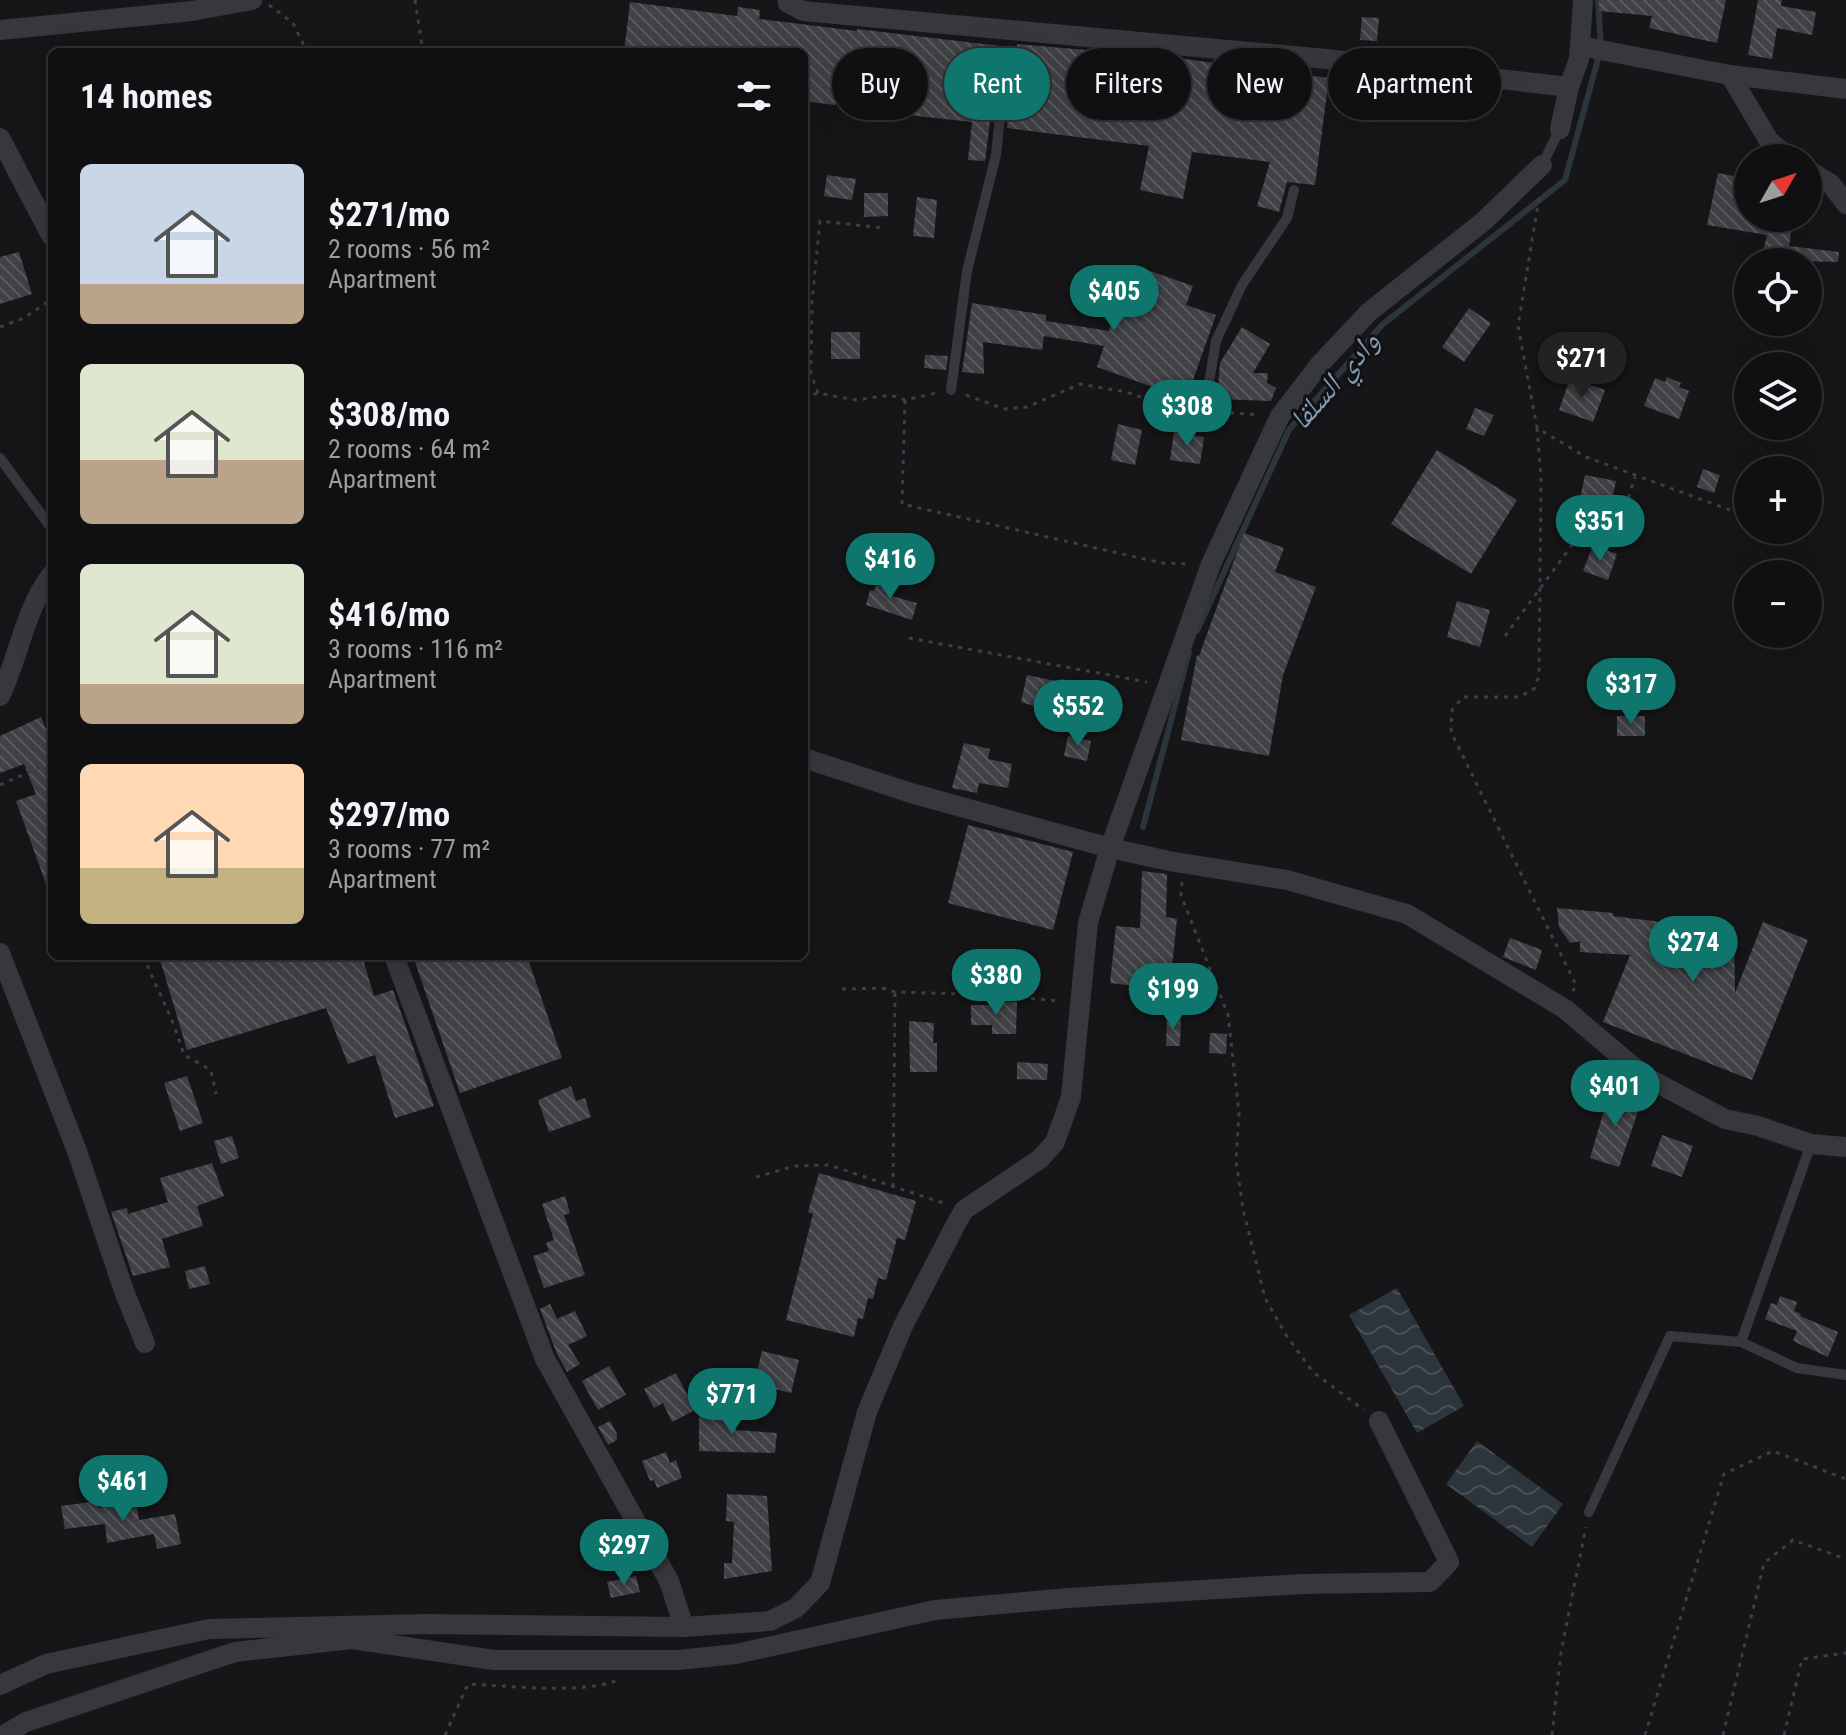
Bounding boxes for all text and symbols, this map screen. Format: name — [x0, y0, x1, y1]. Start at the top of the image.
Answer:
chip: Buy — [832, 48, 928, 120]
chip: Rent — [944, 48, 1050, 120]
chip: Filters — [1066, 48, 1191, 120]
chip: New — [1207, 48, 1312, 120]
chip: Apartment — [1328, 48, 1501, 120]
icon: filters — [732, 74, 776, 118]
text: 14 homes — [80, 76, 213, 116]
north arrow — [1734, 144, 1822, 232]
map controls — [1734, 144, 1822, 648]
text: $271/mo — [328, 194, 450, 234]
icon: home — [144, 196, 240, 292]
text: 2 rooms · 56 m² — [328, 234, 490, 264]
button: locate — [1734, 248, 1822, 336]
text: Apartment — [328, 264, 437, 294]
pin: $405 — [1067, 265, 1161, 333]
text: $405 — [1088, 276, 1140, 306]
water label: وادي السلقا — [1282, 324, 1391, 441]
pin: $271 — [1535, 332, 1629, 400]
text: $271 — [1556, 343, 1608, 373]
button: layers — [1734, 352, 1822, 440]
pin: $308 — [1140, 380, 1234, 448]
text: $308 — [1161, 391, 1213, 421]
text: $308/mo — [328, 394, 450, 434]
icon: home — [144, 396, 240, 492]
text: 2 rooms · 64 m² — [328, 434, 490, 464]
button: + — [1734, 456, 1822, 544]
text: Apartment — [328, 464, 437, 494]
pin: $351 — [1553, 495, 1647, 563]
text: $351 — [1574, 506, 1626, 536]
pin: $416 — [843, 533, 937, 601]
text: $416 — [864, 544, 916, 574]
button: − — [1734, 560, 1822, 648]
text: $416/mo — [328, 594, 450, 634]
icon: home — [144, 596, 240, 692]
text: 3 rooms · 116 m² — [328, 634, 503, 664]
pin: $317 — [1584, 658, 1678, 726]
text: Apartment — [328, 664, 437, 694]
text: $317 — [1605, 669, 1657, 699]
pin: $552 — [1031, 680, 1125, 748]
text: $552 — [1052, 691, 1104, 721]
text: $297/mo — [328, 794, 450, 834]
icon: home — [144, 796, 240, 892]
text: 3 rooms · 77 m² — [328, 834, 490, 864]
text: Apartment — [328, 864, 437, 894]
pin: $274 — [1646, 916, 1740, 984]
text: $274 — [1667, 927, 1719, 957]
pin: $380 — [949, 949, 1043, 1017]
text: $380 — [970, 960, 1022, 990]
pin: $199 — [1126, 963, 1220, 1031]
text: $199 — [1147, 974, 1199, 1004]
pin: $401 — [1568, 1060, 1662, 1128]
text: $401 — [1589, 1071, 1641, 1101]
pin: $771 — [685, 1368, 779, 1436]
text: $771 — [706, 1379, 758, 1409]
pin: $461 — [76, 1455, 170, 1523]
text: $461 — [97, 1466, 149, 1496]
pin: $297 — [577, 1519, 671, 1587]
text: $297 — [598, 1530, 650, 1560]

